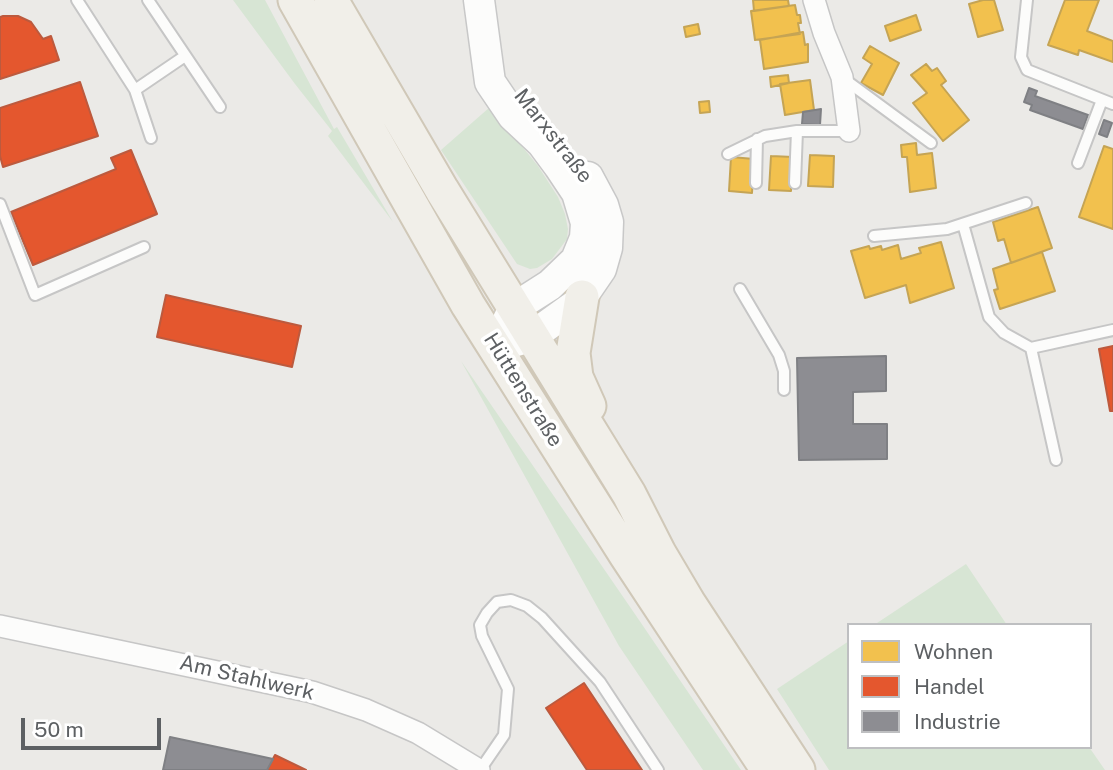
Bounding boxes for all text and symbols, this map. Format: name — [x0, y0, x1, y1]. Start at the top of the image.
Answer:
street label: Marxstraße — [508, 84, 598, 188]
street label: Hüttenstraße — [478, 328, 568, 452]
legend — [847, 623, 1092, 749]
text: Wohnen — [914, 639, 993, 664]
street label: Am Stahlwerk — [177, 650, 317, 706]
text: Handel — [914, 674, 985, 699]
scale bar — [24, 704, 164, 748]
text: Industrie — [914, 709, 1001, 734]
text: 50 m — [34, 717, 84, 742]

